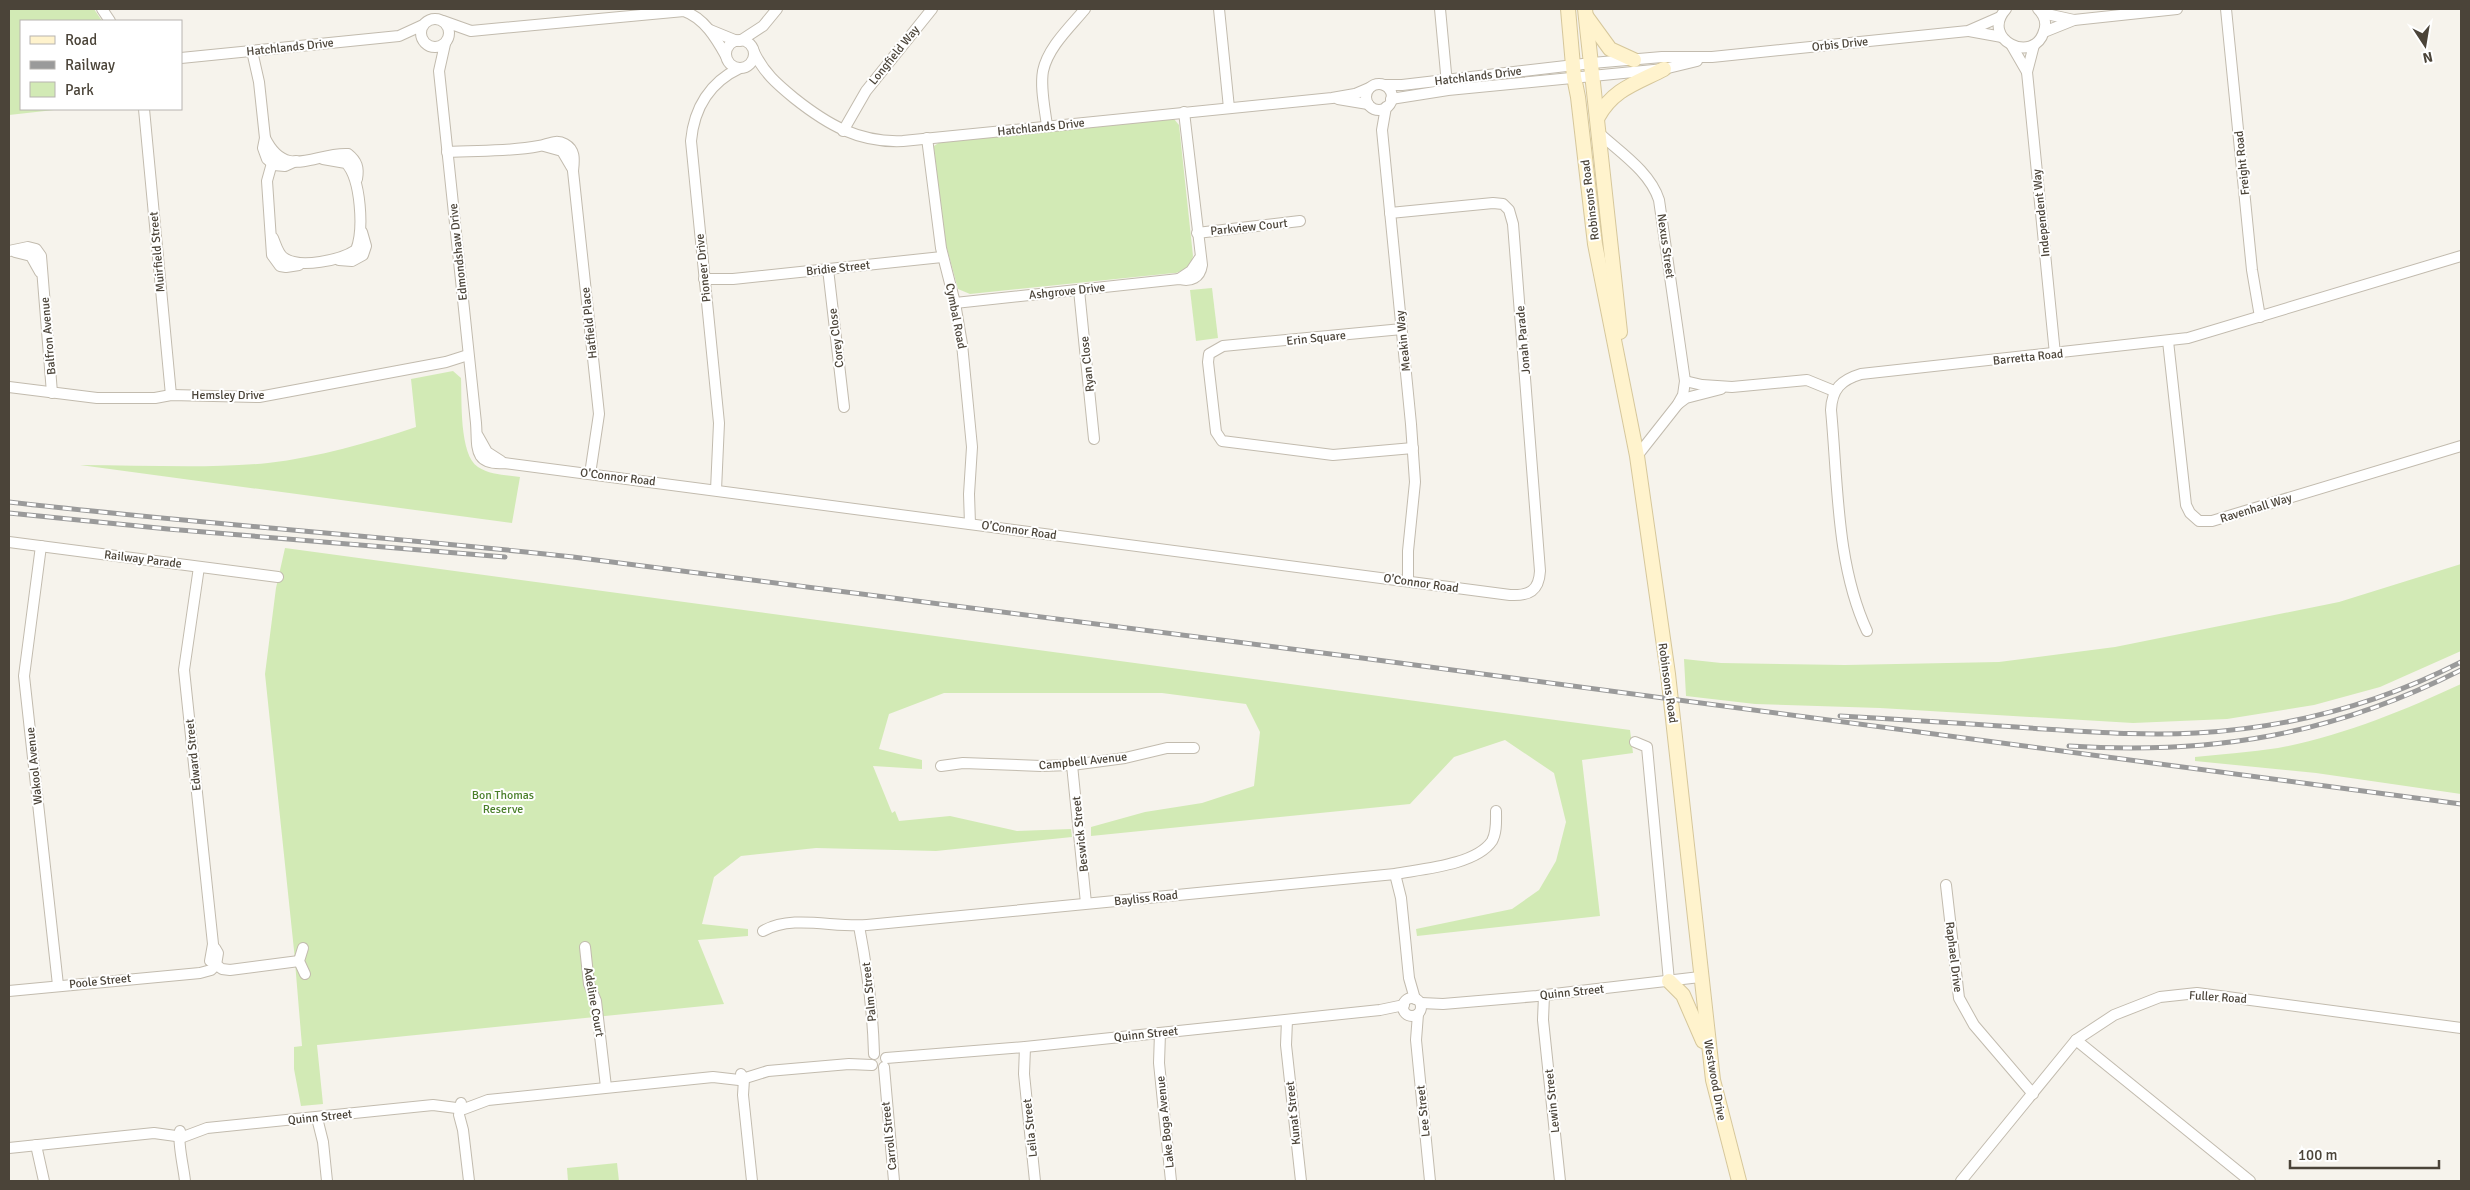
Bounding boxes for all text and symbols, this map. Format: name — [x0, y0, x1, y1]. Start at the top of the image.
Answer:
legend — [20, 20, 182, 110]
north arrow — [2400, 20, 2450, 70]
street label: Longfield Way — [866, 22, 923, 88]
text: Road — [65, 31, 97, 49]
street label: Orbis Drive — [1811, 34, 1869, 55]
street label: Hatchlands Drive — [246, 35, 334, 60]
text: N — [2421, 48, 2434, 67]
text: Railway — [65, 56, 115, 74]
street label: Hatchlands Drive — [1434, 64, 1522, 89]
text: Park — [65, 81, 94, 99]
street label: Hatchlands Drive — [997, 115, 1085, 140]
street label: Freight Road — [2232, 130, 2253, 196]
street label: Robinsons Road — [1578, 159, 1603, 241]
street label: Independent Way — [2029, 168, 2054, 258]
street label: Edmondshaw Drive — [446, 203, 471, 301]
street label: Muirfield Street — [146, 211, 168, 293]
street label: Nexus Street — [1654, 213, 1677, 279]
street label: Parkview Court — [1210, 216, 1288, 239]
street label: Pioneer Drive — [692, 233, 715, 303]
street label: Bridie Street — [805, 258, 871, 279]
street label: Ashgrove Drive — [1028, 280, 1106, 303]
street label: Cymbal Road — [942, 282, 969, 350]
street label: Hatfield Place — [578, 286, 601, 359]
street label: Balfron Avenue — [38, 296, 59, 376]
street label: Jonah Parade — [1513, 305, 1534, 375]
street label: Corey Close — [825, 307, 848, 369]
street label: Meakin Way — [1393, 309, 1414, 372]
street label: Erin Square — [1286, 328, 1347, 349]
street label: Ryan Close — [1077, 335, 1098, 393]
street label: Barretta Road — [1992, 346, 2064, 369]
street label: Hemsley Drive — [191, 388, 265, 403]
street label: O'Connor Road — [579, 465, 656, 490]
street label: Ravenhall Way — [2218, 490, 2294, 527]
street label: O'Connor Road — [980, 518, 1058, 543]
street label: Railway Parade — [103, 547, 183, 572]
street label: O'Connor Road — [1382, 571, 1460, 596]
street label: Robinsons Road — [1654, 642, 1681, 724]
street label: Edward Street — [182, 718, 205, 792]
street label: Wakool Avenue — [23, 726, 46, 805]
street label: Campbell Avenue — [1038, 749, 1128, 774]
park label: Bon Thomas Reserve — [472, 788, 534, 817]
street label: Beswick Street — [1069, 795, 1092, 873]
street label: Bayliss Road — [1113, 888, 1179, 909]
street label: Raphael Drive — [1942, 921, 1965, 993]
street label: Palm Street — [859, 962, 880, 1022]
street label: Adeline Court — [580, 966, 607, 1038]
street label: Poole Street — [68, 971, 132, 992]
street label: Quinn Street — [1539, 982, 1605, 1003]
street label: Fuller Road — [2188, 988, 2247, 1007]
street label: Quinn Street — [1113, 1024, 1179, 1045]
street label: Westwood Drive — [1700, 1038, 1729, 1122]
street label: Lewin Street — [1542, 1068, 1563, 1134]
street label: Lake Boga Avenue — [1153, 1075, 1178, 1169]
street label: Kunat Street — [1283, 1080, 1304, 1146]
street label: Lee Street — [1413, 1084, 1434, 1138]
street label: Leila Street — [1020, 1098, 1041, 1158]
street label: Carroll Street — [878, 1101, 901, 1171]
street label: Quinn Street — [287, 1107, 353, 1128]
scale bar — [2290, 1138, 2439, 1170]
text: 100 m — [2298, 1146, 2338, 1164]

